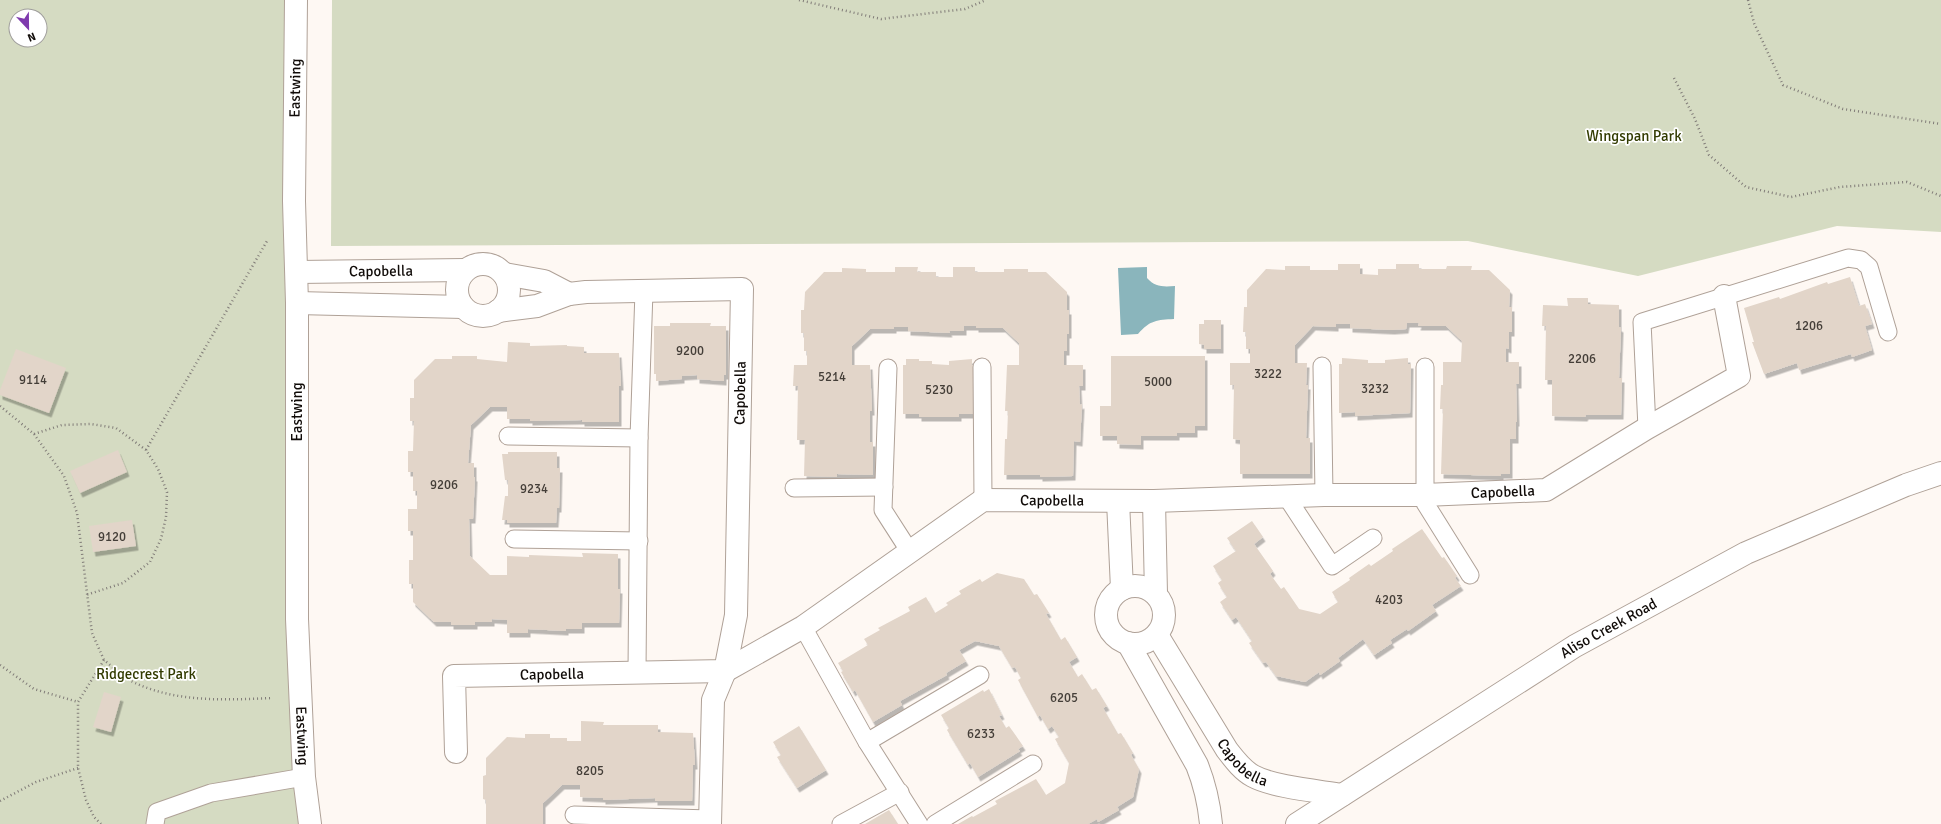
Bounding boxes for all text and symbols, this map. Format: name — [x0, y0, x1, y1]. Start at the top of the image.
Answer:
north arrow — [8, 8, 48, 48]
text: N — [26, 29, 38, 44]
street label: Eastwing — [285, 58, 305, 118]
park label: Wingspan Park — [1586, 127, 1682, 145]
street label: Capobella — [349, 262, 413, 280]
house number: 1206 — [1795, 318, 1823, 334]
house number: 9200 — [676, 343, 704, 359]
house number: 2206 — [1568, 351, 1596, 367]
street label: Capobella — [730, 361, 750, 425]
house number: 3222 — [1254, 366, 1282, 382]
house number: 5214 — [818, 369, 846, 385]
house number: 9114 — [19, 372, 47, 388]
house number: 5000 — [1144, 374, 1172, 390]
house number: 3232 — [1361, 381, 1389, 397]
street label: Eastwing — [288, 382, 306, 442]
house number: 5230 — [925, 382, 953, 398]
house number: 9206 — [430, 477, 458, 493]
house number: 9234 — [520, 481, 548, 497]
street label: Capobella — [1471, 481, 1535, 502]
street label: Capobella — [1020, 491, 1084, 510]
house number: 9120 — [98, 529, 126, 545]
house number: 4203 — [1375, 592, 1403, 608]
street label: Aliso Creek Road — [1557, 594, 1660, 662]
park label: Ridgecrest Park — [96, 665, 197, 683]
street label: Capobella — [520, 665, 584, 684]
house number: 6205 — [1050, 690, 1078, 706]
street label: Eastwing — [292, 706, 312, 766]
house number: 6233 — [967, 726, 995, 742]
street label: Capobella — [1213, 735, 1270, 790]
house number: 8205 — [576, 763, 604, 779]

